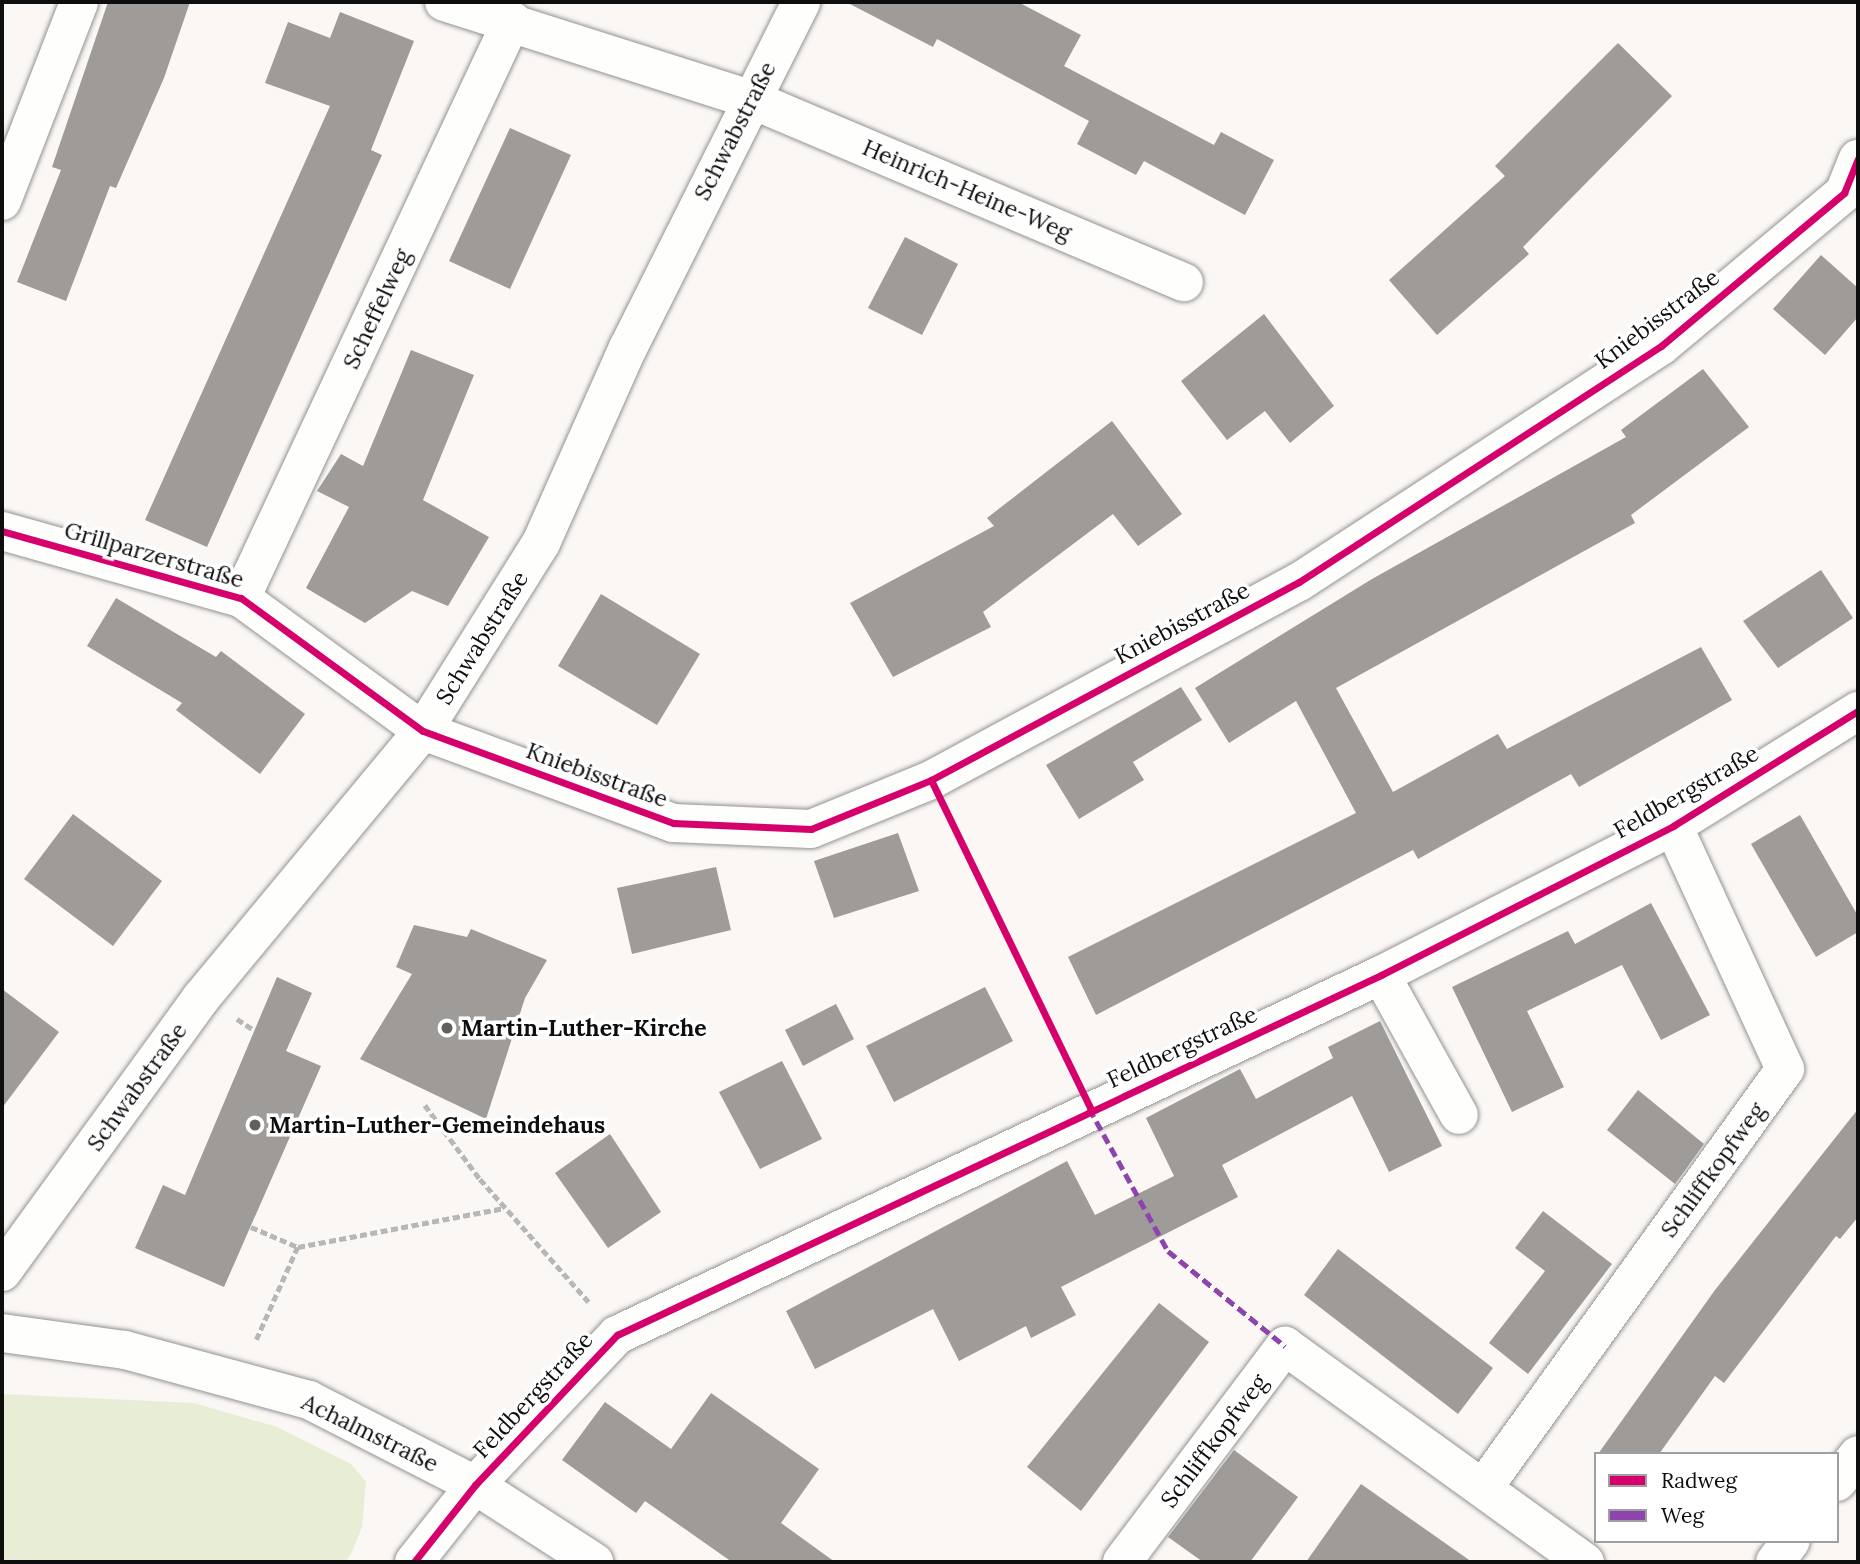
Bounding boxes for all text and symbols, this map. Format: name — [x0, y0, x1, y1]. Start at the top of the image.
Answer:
street label: Schwabstraße — [688, 57, 782, 205]
street label: Heinrich-Heine-Weg — [858, 134, 1076, 246]
street label: Scheffelweg — [337, 245, 417, 373]
street label: Kniebisstraße — [1589, 263, 1725, 375]
street label: Grillparzerstraße — [61, 516, 247, 594]
street label: Schwabstraße — [430, 566, 534, 710]
street label: Kniebisstraße — [1110, 576, 1254, 670]
street label: Kniebisstraße — [523, 737, 671, 813]
street label: Feldbergstraße — [1609, 739, 1763, 845]
street label: Feldbergstraße — [1103, 1000, 1261, 1094]
place label: Martin-Luther-Kirche — [461, 1014, 707, 1042]
street label: Schwabstraße — [81, 1018, 193, 1156]
marker: Martin-Luther-Kirche — [439, 1020, 455, 1036]
street label: Schliffkopfweg — [1655, 1097, 1771, 1243]
place label: Martin-Luther-Gemeindehaus — [269, 1111, 605, 1139]
marker: Martin-Luther-Gemeindehaus — [247, 1117, 263, 1133]
street label: Feldbergstraße — [467, 1326, 599, 1464]
street label: Schliffkopfweg — [1155, 1369, 1273, 1513]
street label: Achalmstraße — [297, 1388, 443, 1478]
legend — [1594, 1452, 1839, 1543]
text: Radweg — [1661, 1467, 1737, 1494]
text: Weg — [1661, 1502, 1704, 1529]

